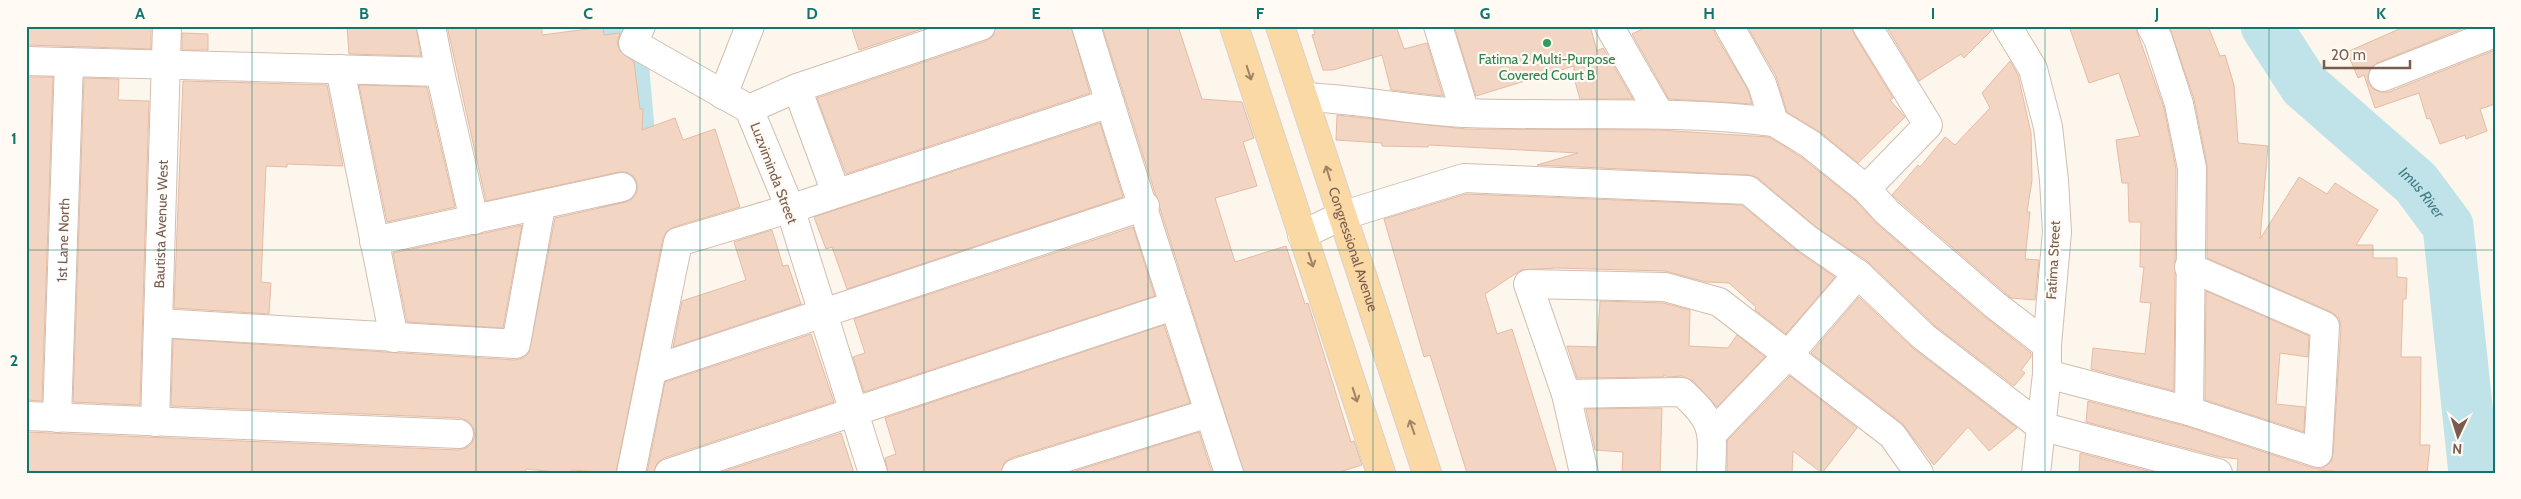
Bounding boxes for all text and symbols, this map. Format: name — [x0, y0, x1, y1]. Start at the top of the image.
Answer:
text: A — [135, 4, 145, 23]
text: B — [359, 4, 369, 23]
text: C — [583, 4, 593, 23]
text: D — [806, 4, 818, 23]
text: E — [1031, 4, 1041, 23]
text: F — [1256, 4, 1265, 23]
text: G — [1480, 4, 1490, 23]
text: H — [1703, 4, 1715, 23]
text: I — [1931, 4, 1935, 23]
text: J — [2154, 4, 2159, 23]
text: K — [2376, 4, 2386, 23]
marker: Fatima 2 Multi-Purpose Covered Court B — [1541, 37, 1553, 49]
scale bar — [2324, 38, 2410, 70]
text: 20 m — [2331, 46, 2366, 64]
place label: Fatima 2 Multi-Purpose Covered Court B — [1479, 50, 1615, 84]
one-way arrow — [1245, 64, 1255, 80]
street label: Luzviminda Street — [746, 120, 802, 227]
text: 1 — [11, 129, 17, 148]
street label: Bautista Avenue West — [150, 159, 172, 289]
water label: Imus River — [2395, 163, 2449, 223]
one-way arrow — [1322, 165, 1332, 181]
street label: Congressional Avenue — [1325, 185, 1382, 314]
street label: 1st Lane North — [53, 198, 73, 283]
street label: Fatima Street — [2042, 220, 2064, 300]
one-way arrow — [1307, 252, 1316, 268]
text: 2 — [10, 351, 18, 370]
one-way arrow — [1351, 387, 1361, 403]
north arrow — [2434, 412, 2484, 462]
one-way arrow — [1406, 419, 1416, 435]
text: N — [2452, 440, 2463, 458]

